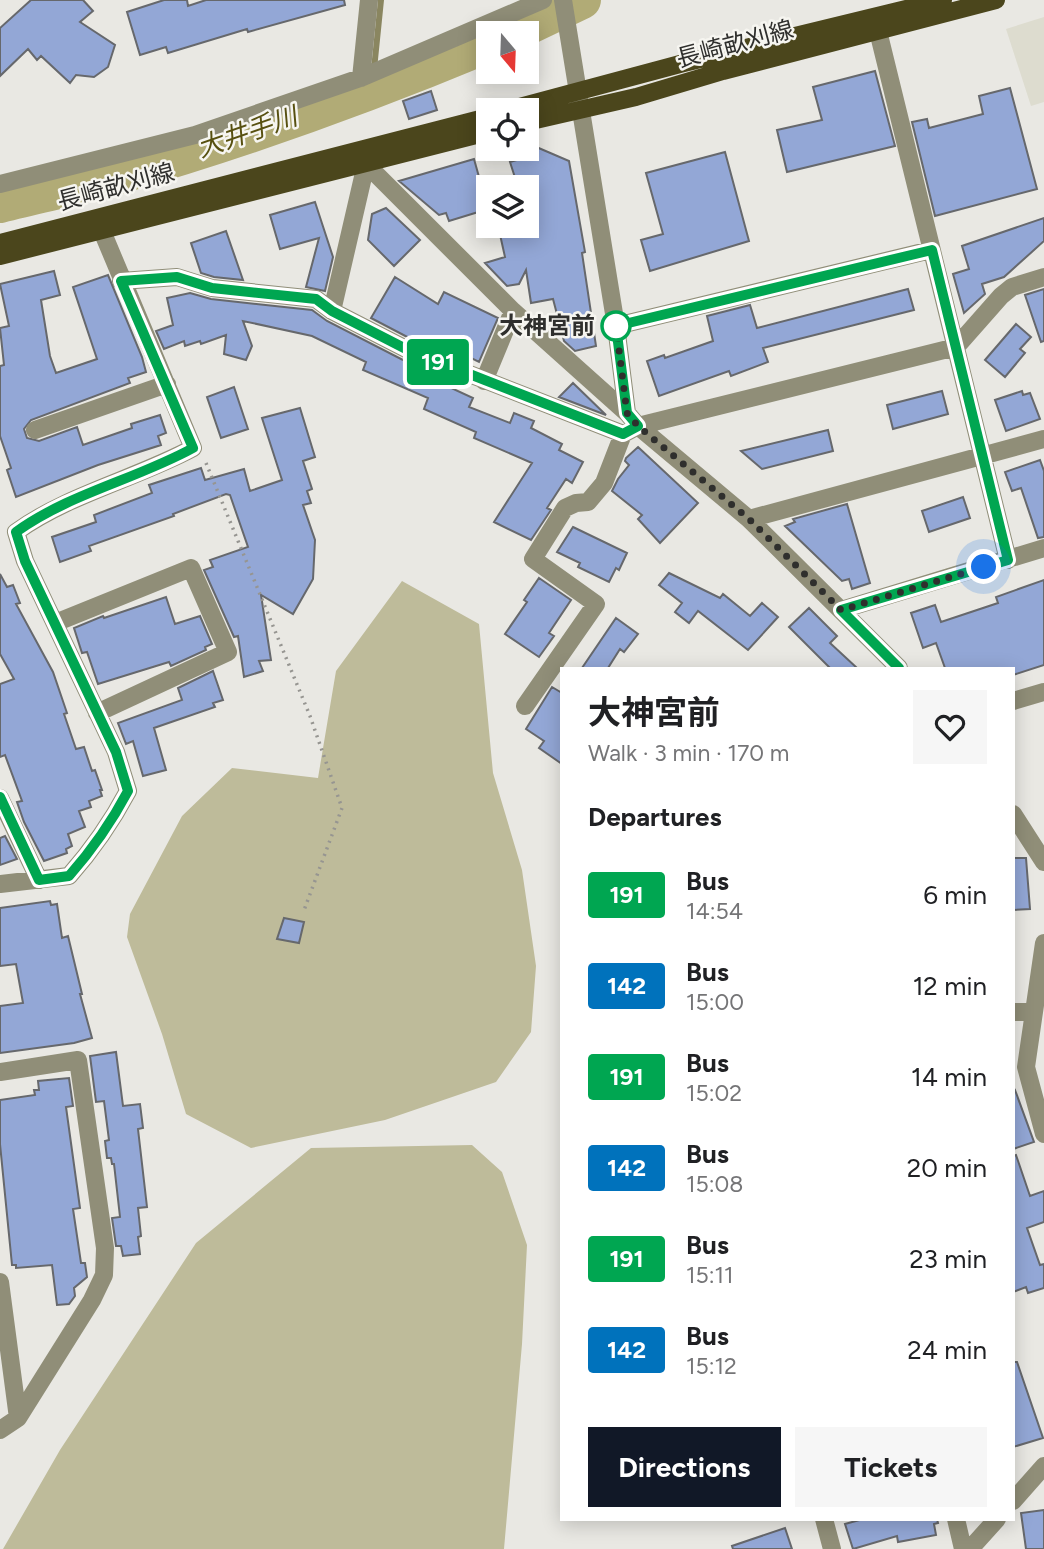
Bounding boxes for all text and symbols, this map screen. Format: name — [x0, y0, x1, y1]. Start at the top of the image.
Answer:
street label: 長崎畝刈線 — [673, 14, 797, 73]
north arrow — [476, 21, 539, 84]
map controls — [476, 21, 539, 238]
button: locate — [476, 98, 539, 161]
water label: 大井手川 — [193, 99, 304, 164]
street label: 長崎畝刈線 — [54, 157, 178, 216]
button: layers — [476, 175, 539, 238]
place label: 大神宮前 — [499, 311, 595, 340]
marker: 大神宮前 — [601, 311, 631, 341]
line badge: 191 — [398, 339, 478, 385]
text: 191 — [421, 347, 455, 376]
your location — [966, 549, 1001, 584]
button: heart — [913, 690, 987, 764]
text: 大神宮前 — [588, 693, 720, 732]
text: Walk · 3 min · 170 m — [588, 739, 789, 767]
text: Departures — [588, 801, 722, 833]
text: Bus — [686, 865, 729, 897]
text: 6 min — [923, 879, 987, 911]
text: 191 — [609, 880, 644, 909]
text: 14:54 — [686, 897, 743, 925]
text: Bus — [686, 956, 729, 988]
text: 12 min — [913, 970, 987, 1002]
text: 142 — [607, 971, 646, 1000]
text: 15:00 — [686, 988, 744, 1016]
text: Bus — [686, 1047, 729, 1079]
text: 14 min — [911, 1061, 987, 1093]
text: 191 — [609, 1062, 644, 1091]
text: 15:02 — [686, 1079, 742, 1107]
text: Bus — [686, 1138, 729, 1170]
text: 20 min — [907, 1152, 987, 1184]
text: 142 — [607, 1153, 646, 1182]
text: 15:08 — [686, 1170, 743, 1198]
text: Bus — [686, 1229, 729, 1261]
text: 23 min — [909, 1243, 987, 1275]
text: 191 — [609, 1244, 644, 1273]
text: 15:11 — [686, 1261, 734, 1289]
text: Bus — [686, 1320, 729, 1352]
text: 24 min — [907, 1334, 987, 1366]
text: 142 — [607, 1335, 646, 1364]
text: 15:12 — [686, 1352, 737, 1380]
button: Directions — [588, 1427, 781, 1507]
button: Tickets — [795, 1427, 987, 1507]

